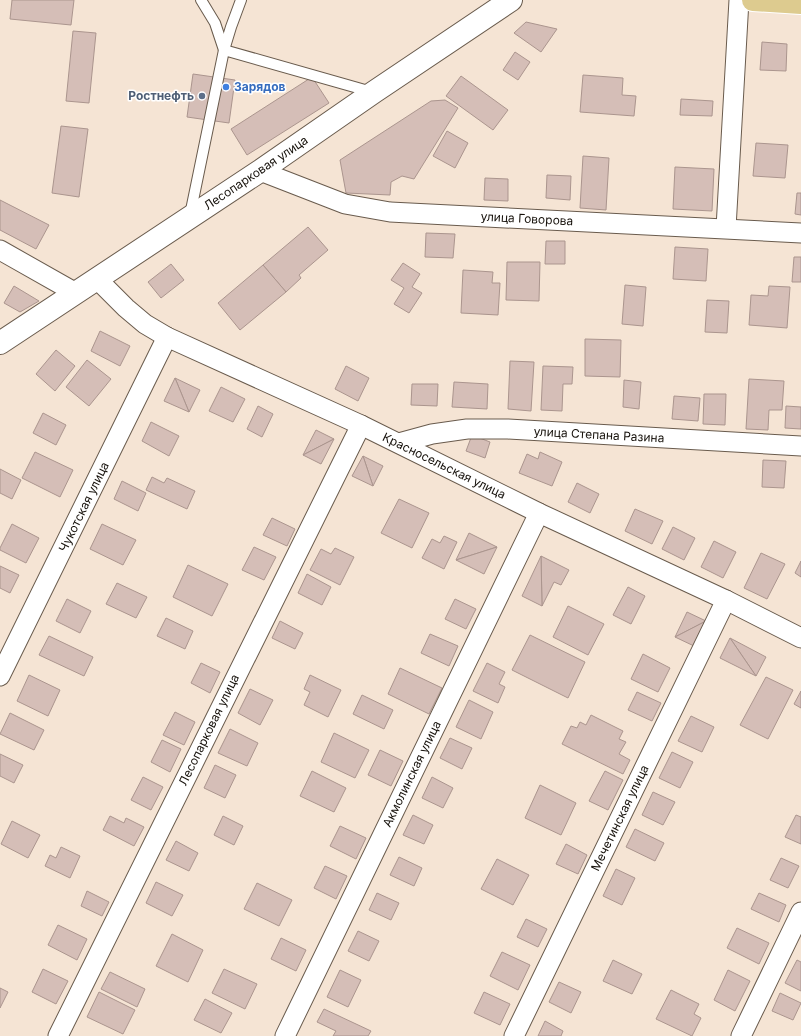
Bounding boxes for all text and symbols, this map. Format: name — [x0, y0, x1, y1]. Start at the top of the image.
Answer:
place label: Зарядов — [234, 79, 286, 94]
marker: Зарядов — [221, 82, 231, 92]
place label: Ростнефть — [128, 88, 194, 103]
marker: Ростнефть — [197, 91, 207, 101]
street label: Лесопарковая улица — [201, 132, 311, 213]
street label: улица Говорова — [480, 209, 574, 228]
street label: улица Степана Разина — [533, 424, 665, 445]
street label: Красносельская улица — [380, 429, 508, 502]
street label: Чукотская улица — [55, 459, 112, 554]
street label: Лесопарковая улица — [175, 672, 242, 788]
street label: Акмолинская улица — [379, 718, 444, 829]
street label: Мечетинская улица — [587, 762, 652, 873]

